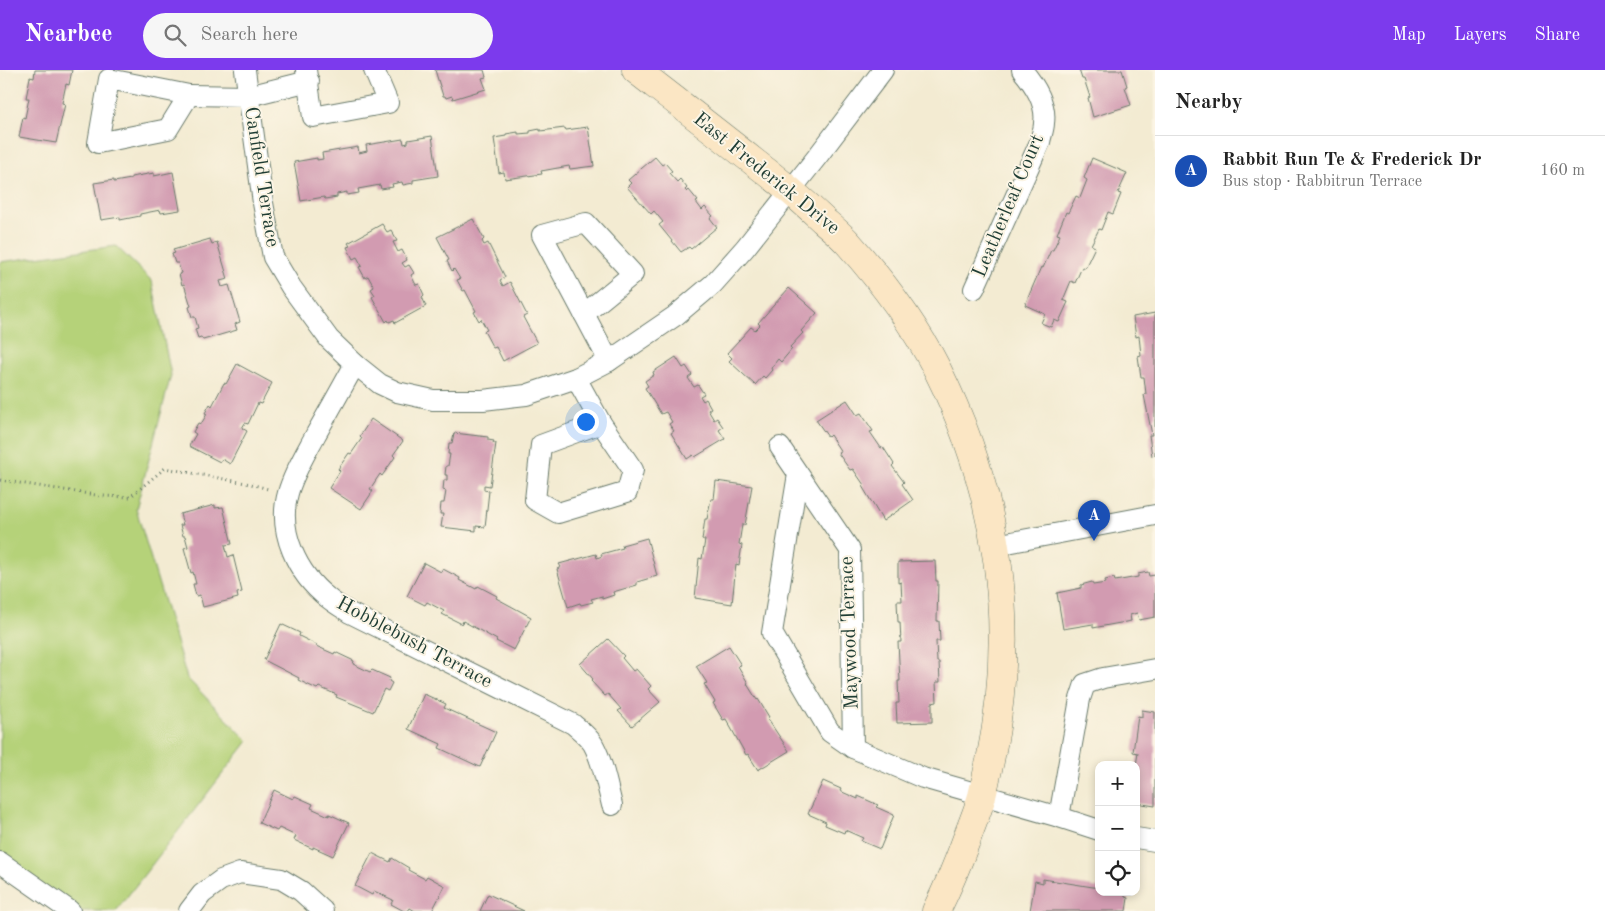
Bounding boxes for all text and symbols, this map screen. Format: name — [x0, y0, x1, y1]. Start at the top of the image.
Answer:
search box — [143, 13, 493, 58]
icon: search — [161, 21, 189, 49]
text: Nearbee — [25, 23, 113, 47]
text: Search here — [201, 26, 298, 45]
text: Map — [1392, 26, 1426, 44]
text: Layers — [1454, 26, 1506, 44]
text: Share — [1534, 26, 1580, 44]
text: Nearby — [1175, 92, 1243, 113]
street label: Canfield Terrace — [240, 105, 282, 249]
street label: East Frederick Drive — [689, 109, 843, 239]
street label: Leatherleaf Court — [970, 131, 1048, 281]
text: Rabbit Run Te & Frederick Dr — [1222, 151, 1482, 170]
text: A — [1185, 163, 1197, 179]
text: 160 m — [1540, 163, 1585, 179]
text: Bus stop · Rabbitrun Terrace — [1222, 174, 1422, 190]
your location — [573, 409, 599, 435]
pin: A — [1078, 500, 1110, 541]
street label: Maywood Terrace — [837, 556, 863, 710]
street label: Hobblebush Terrace — [333, 594, 495, 692]
map controls — [1095, 761, 1140, 896]
button: + — [1095, 761, 1140, 806]
button: − — [1095, 806, 1140, 851]
button: locate — [1095, 851, 1140, 896]

